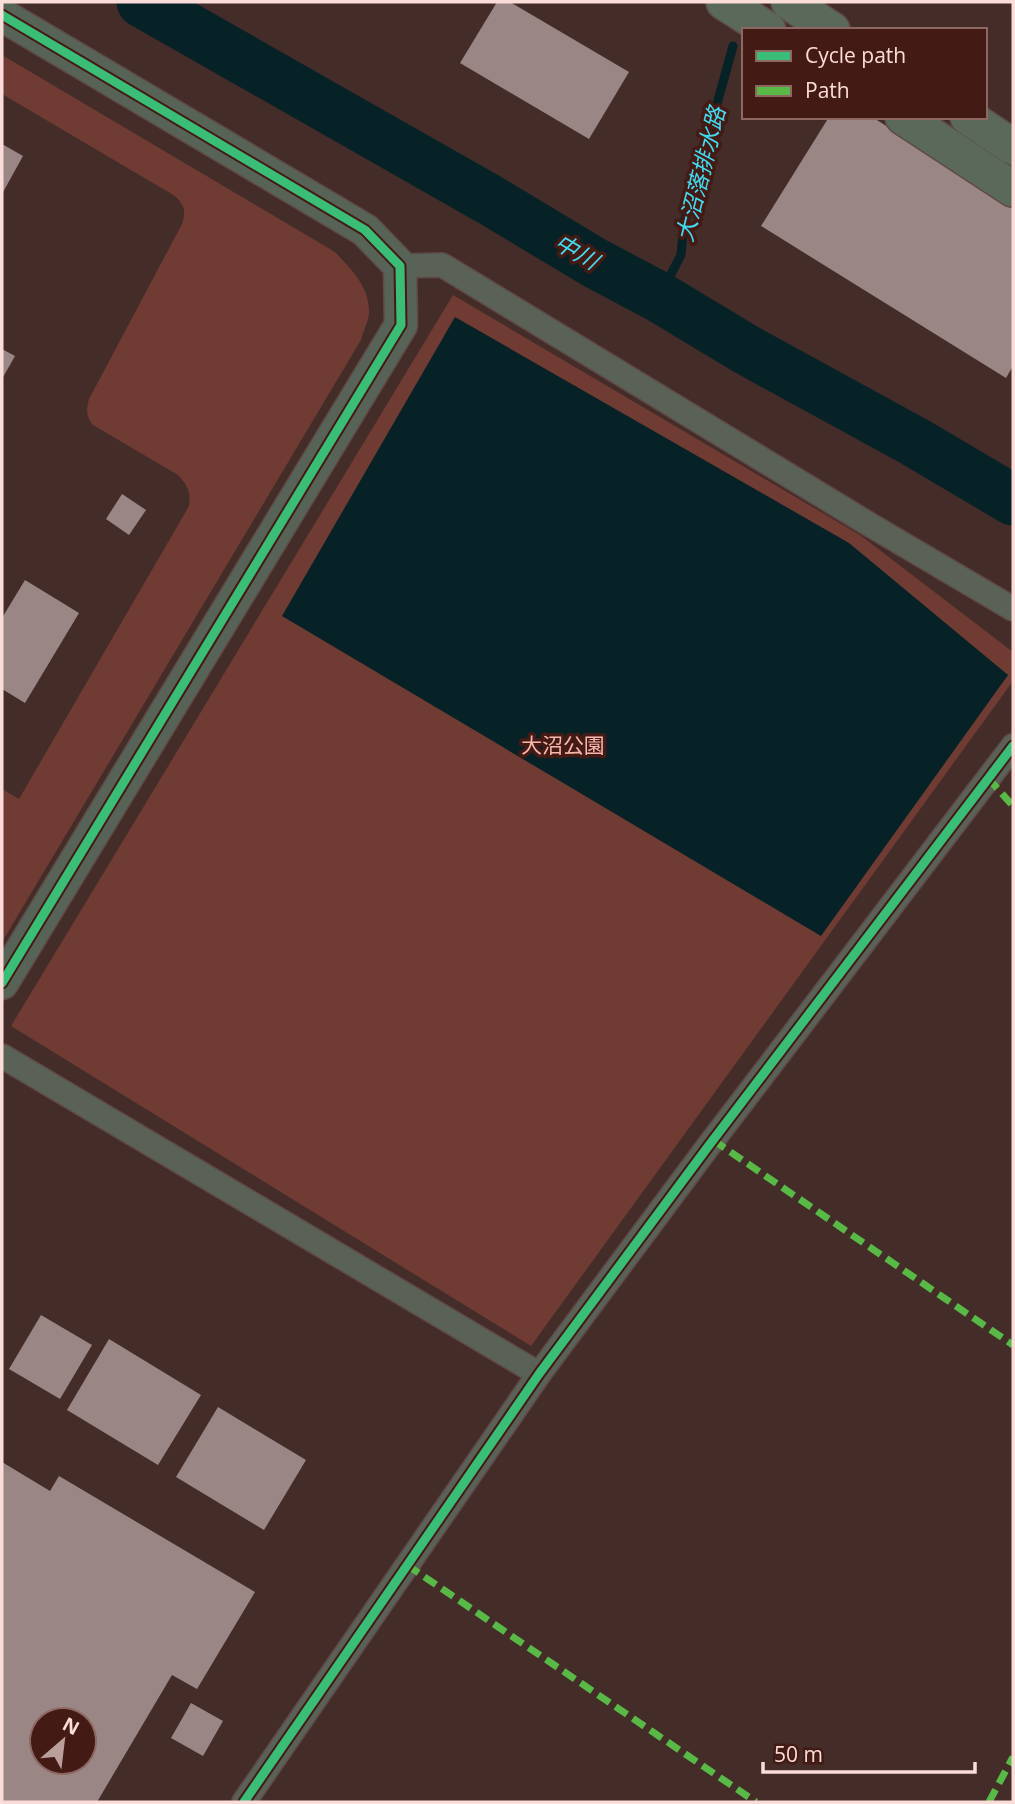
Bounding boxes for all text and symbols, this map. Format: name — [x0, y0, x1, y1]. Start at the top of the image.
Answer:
legend — [742, 28, 987, 119]
text: Cycle path — [805, 41, 906, 69]
text: Path — [805, 76, 850, 104]
water label: 大沼落排水路 — [668, 101, 733, 245]
water label: 中川 — [549, 226, 608, 278]
park label: 大沼公園 — [521, 731, 605, 759]
north arrow — [28, 1706, 98, 1776]
text: N — [58, 1711, 84, 1741]
scale bar — [763, 1730, 975, 1774]
text: 50 m — [774, 1740, 823, 1768]

